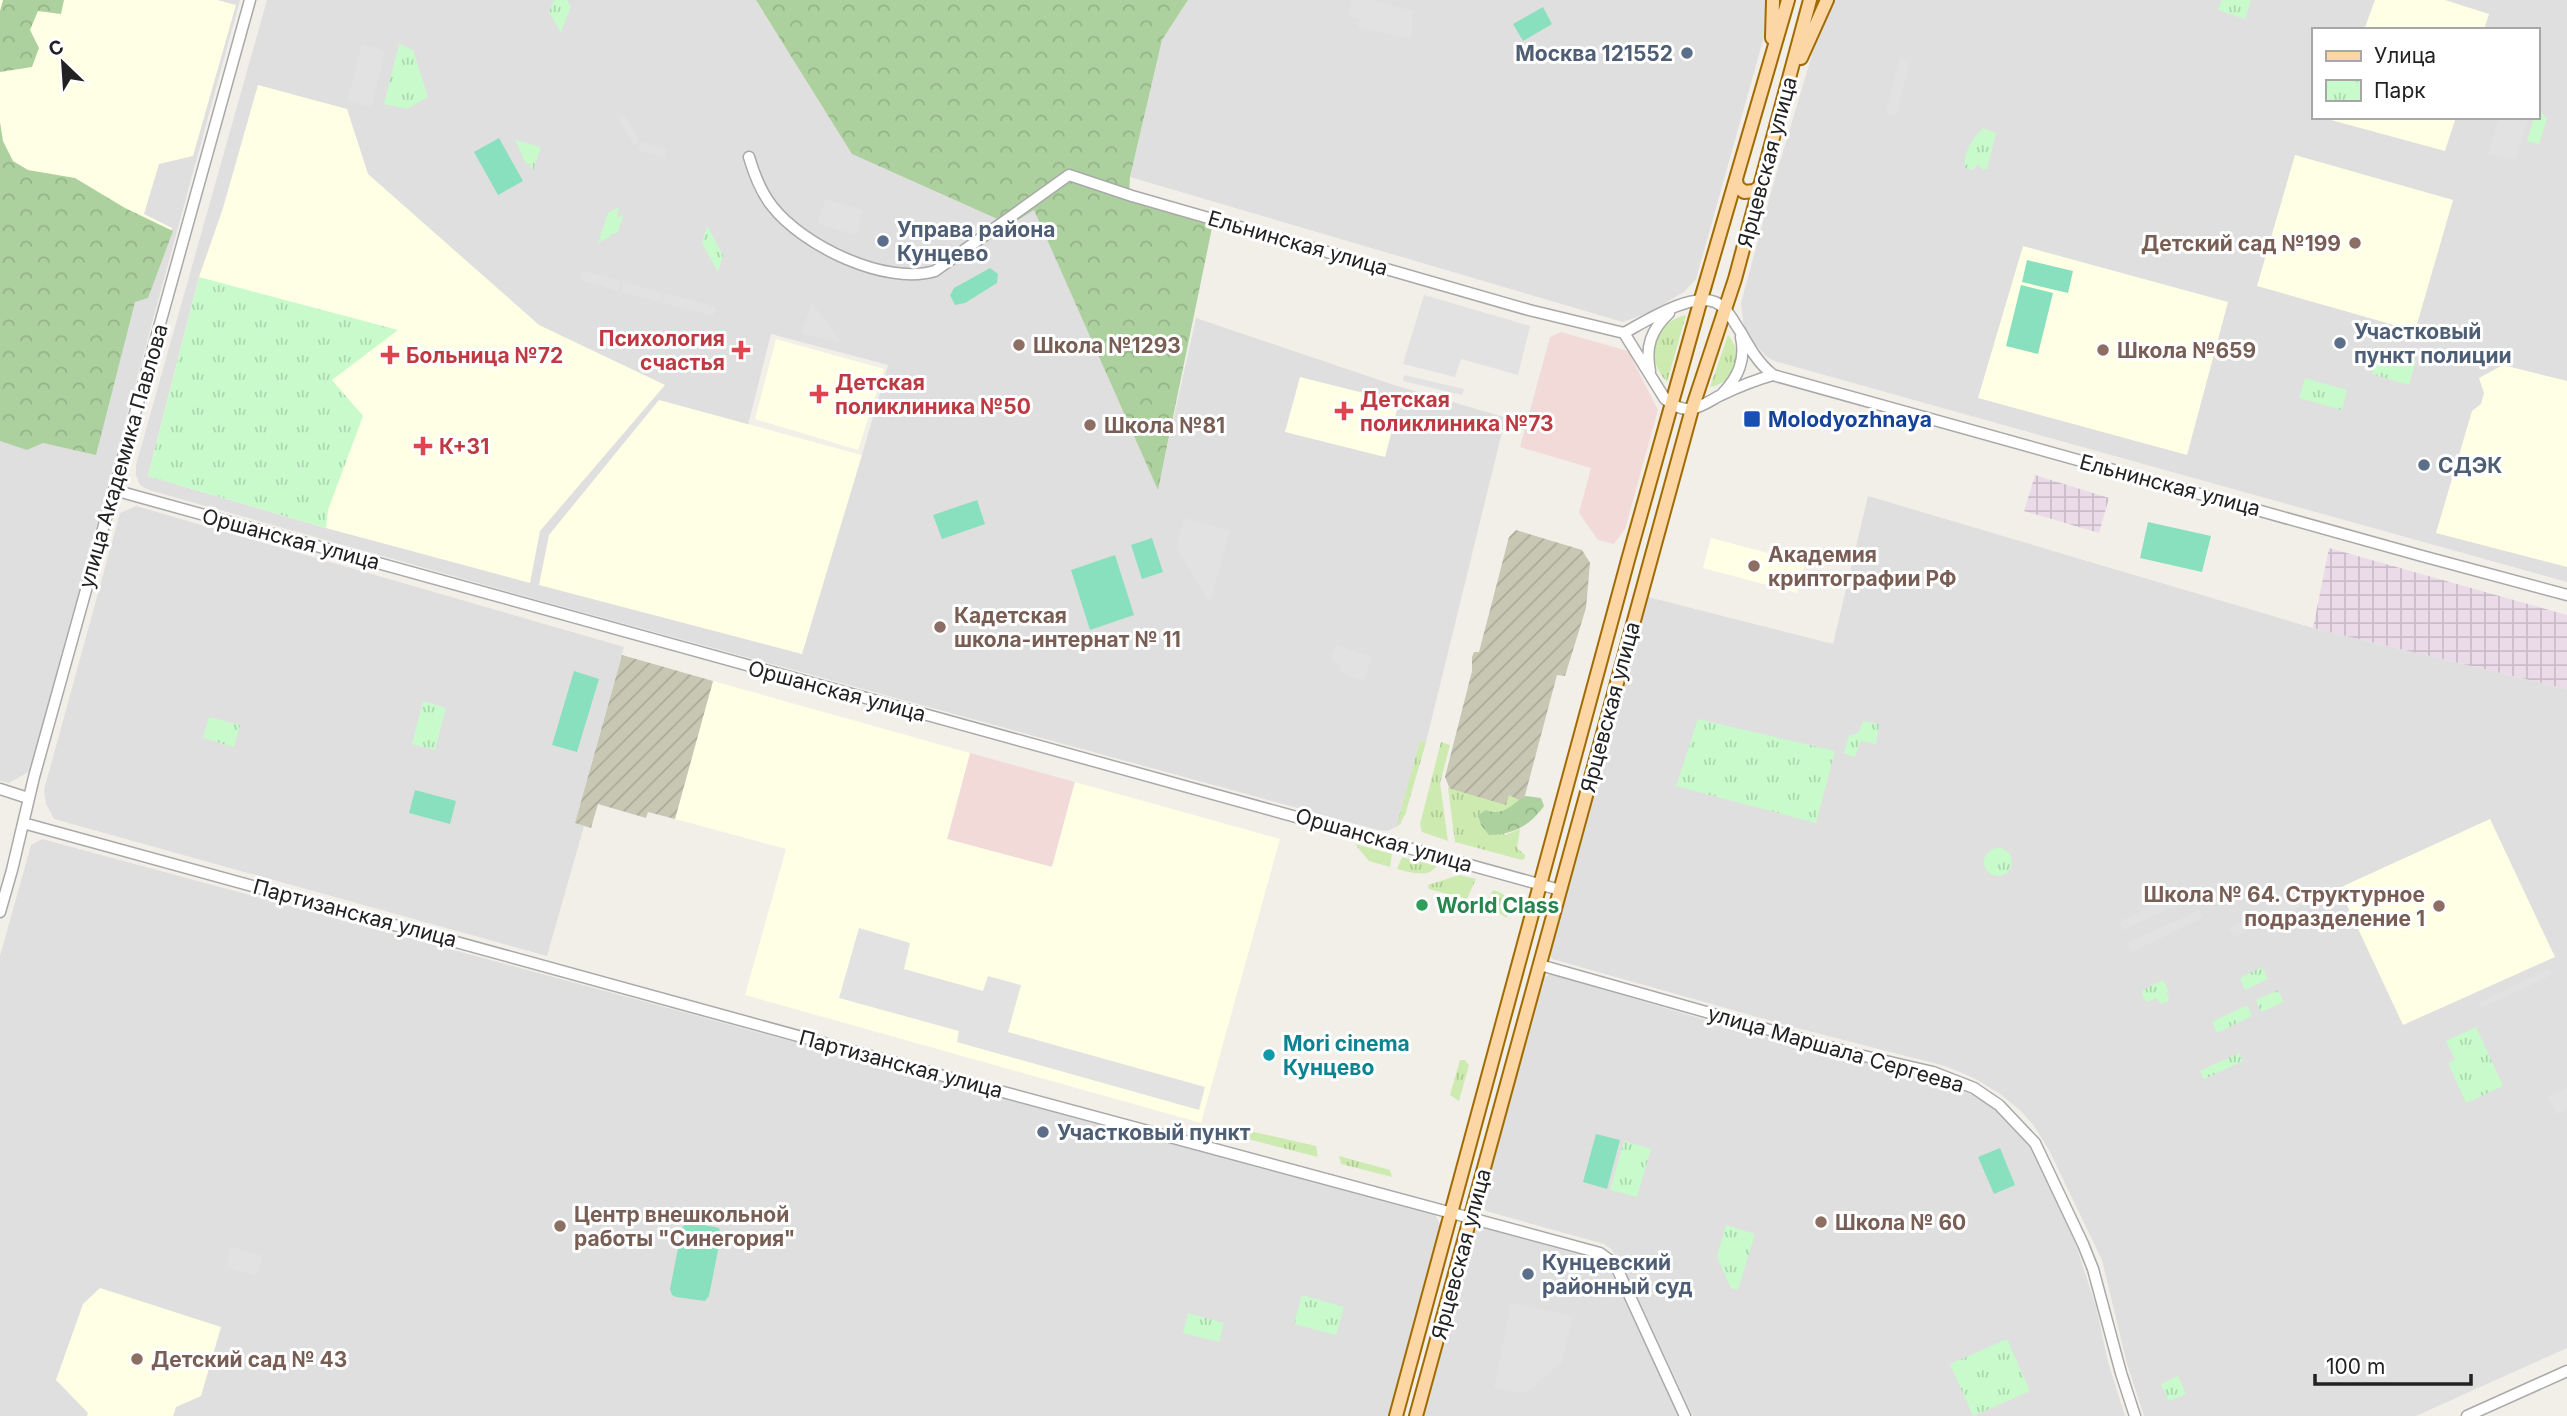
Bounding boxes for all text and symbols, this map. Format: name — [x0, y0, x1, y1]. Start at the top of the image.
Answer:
north arrow — [28, 28, 98, 98]
legend — [2312, 28, 2539, 119]
text: С — [45, 35, 67, 61]
place label: Москва 121552 — [1515, 41, 1673, 66]
text: Улица — [2374, 43, 2436, 68]
marker: Москва 121552 — [1679, 45, 1695, 61]
street label: Ярцевская улица — [1732, 74, 1802, 250]
text: Парк — [2374, 78, 2426, 103]
street label: Ельнинская улица — [1205, 205, 1391, 281]
place label: Управа района Кунцево — [897, 217, 1055, 266]
place label: Детский сад №199 — [2141, 231, 2341, 256]
marker: Управа района Кунцево — [875, 233, 891, 249]
marker: Детский сад №199 — [2347, 235, 2363, 251]
place label: Участковый пункт полиции — [2354, 319, 2512, 368]
street label: улица Академика Павлова — [73, 321, 173, 591]
place label: Психология счастья — [599, 326, 725, 375]
place label: Школа №1293 — [1033, 333, 1181, 358]
marker: Участковый пункт полиции — [2332, 335, 2348, 351]
marker: Школа №1293 — [1011, 337, 1027, 353]
place label: Школа №659 — [2117, 338, 2256, 363]
marker: Психология счастья — [731, 340, 751, 360]
marker: Школа №659 — [2095, 342, 2111, 358]
place label: Больница №72 — [406, 343, 563, 368]
marker: Больница №72 — [380, 345, 400, 365]
place label: Детская поликлиника №50 — [835, 370, 1031, 419]
marker: Детская поликлиника №50 — [809, 384, 829, 404]
place label: Детская поликлиника №73 — [1360, 387, 1554, 436]
marker: Детская поликлиника №73 — [1334, 401, 1354, 421]
place label: Molodyozhnaya — [1768, 407, 1932, 432]
marker: Molodyozhnaya — [1742, 409, 1762, 429]
place label: Школа №81 — [1104, 413, 1225, 438]
marker: Школа №81 — [1082, 417, 1098, 433]
place label: К+31 — [439, 434, 489, 459]
marker: К+31 — [413, 436, 433, 456]
street label: Ельнинская улица — [2077, 449, 2263, 521]
place label: СДЭК — [2438, 453, 2502, 478]
marker: СДЭК — [2416, 457, 2432, 473]
street label: Оршанская улица — [199, 503, 383, 575]
place label: Академия криптографии РФ — [1768, 542, 1957, 591]
marker: Академия криптографии РФ — [1746, 558, 1762, 574]
place label: Кадетская школа-интернат № 11 — [954, 603, 1181, 652]
marker: Кадетская школа-интернат № 11 — [932, 619, 948, 635]
street label: Ярцевская улица — [1575, 619, 1645, 795]
street label: Оршанская улица — [745, 655, 929, 727]
street label: Оршанская улица — [1293, 803, 1475, 877]
street label: Партизанская улица — [250, 874, 460, 952]
place label: Школа № 64. Структурное подразделение 1 — [2144, 882, 2425, 931]
place label: World Class — [1436, 893, 1559, 918]
marker: World Class — [1414, 897, 1430, 913]
marker: Школа № 64. Структурное подразделение 1 — [2431, 898, 2447, 914]
street label: улица Маршала Сергеева — [1705, 1000, 1967, 1098]
street label: Партизанская улица — [796, 1025, 1006, 1103]
place label: Mori cinema Кунцево — [1283, 1031, 1410, 1080]
marker: Mori cinema Кунцево — [1261, 1047, 1277, 1063]
place label: Участковый пункт — [1057, 1120, 1251, 1145]
marker: Участковый пункт — [1035, 1124, 1051, 1140]
street label: Ярцевская улица — [1426, 1166, 1496, 1342]
place label: Центр внешкольной работы "Синегория" — [574, 1202, 795, 1251]
place label: Школа № 60 — [1835, 1210, 1966, 1235]
marker: Школа № 60 — [1813, 1214, 1829, 1230]
marker: Центр внешкольной работы "Синегория" — [552, 1218, 568, 1234]
place label: Кунцевский районный суд — [1542, 1250, 1692, 1299]
marker: Кунцевский районный суд — [1520, 1266, 1536, 1282]
scale bar — [2315, 1342, 2471, 1386]
place label: Детский сад № 43 — [151, 1347, 347, 1372]
marker: Детский сад № 43 — [129, 1351, 145, 1367]
text: 100 m — [2326, 1354, 2385, 1379]

